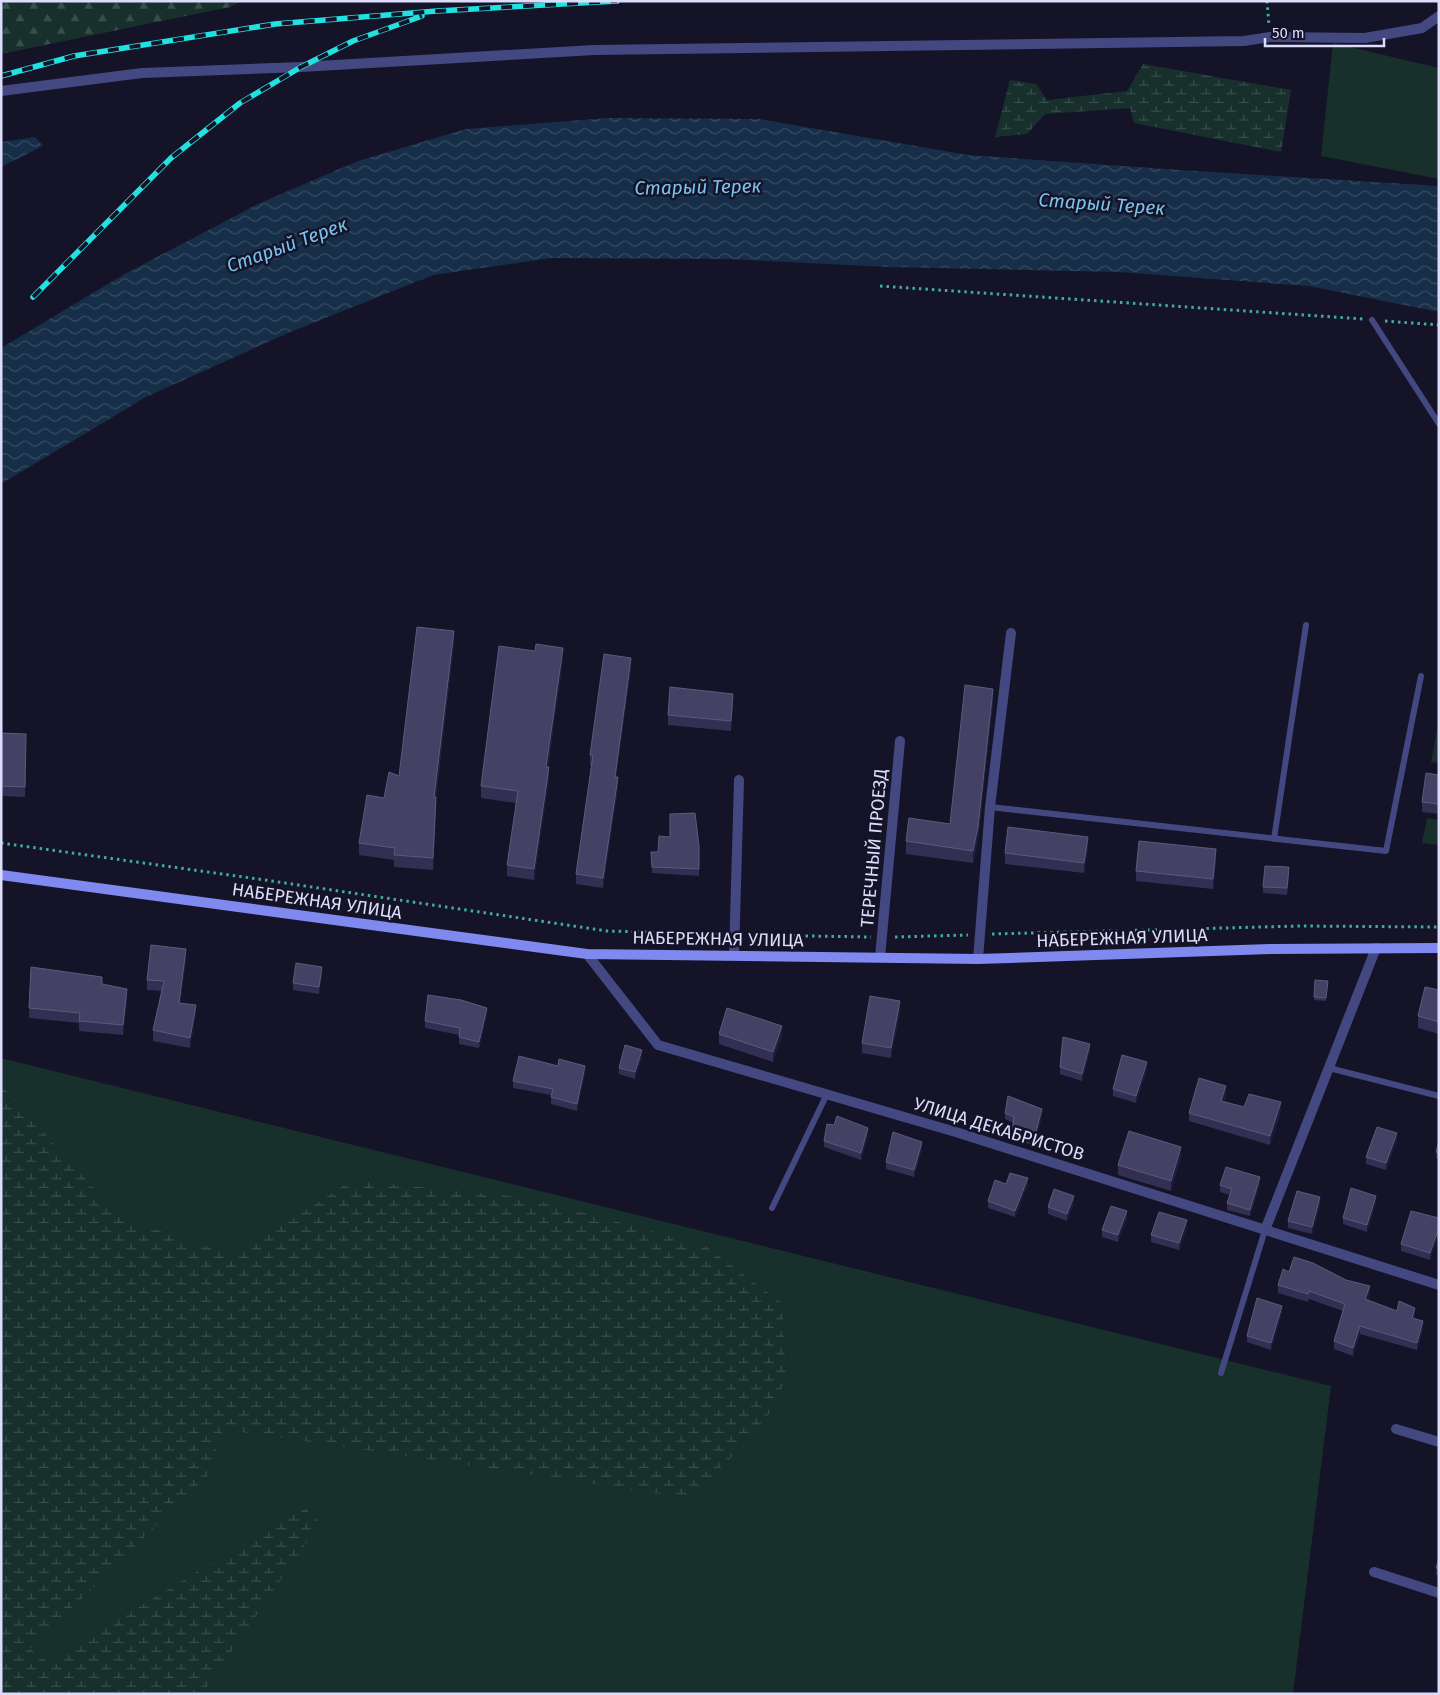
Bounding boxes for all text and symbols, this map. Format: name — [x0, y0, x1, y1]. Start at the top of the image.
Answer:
scale bar — [1265, 15, 1384, 47]
text: 50 m — [1272, 24, 1305, 42]
water label: Старый Терек — [634, 174, 762, 200]
water label: Старый Терек — [1038, 188, 1166, 220]
water label: Старый Терек — [223, 212, 351, 278]
street label: ТЕРЕЧНЫЙ ПРОЕЗД — [856, 768, 892, 928]
street label: НАБЕРЕЖНАЯ УЛИЦА — [231, 878, 404, 924]
street label: НАБЕРЕЖНАЯ УЛИЦА — [1036, 924, 1209, 952]
street label: НАБЕРЕЖНАЯ УЛИЦА — [632, 927, 805, 952]
street label: УЛИЦА ДЕКАБРИСТОВ — [911, 1093, 1087, 1165]

